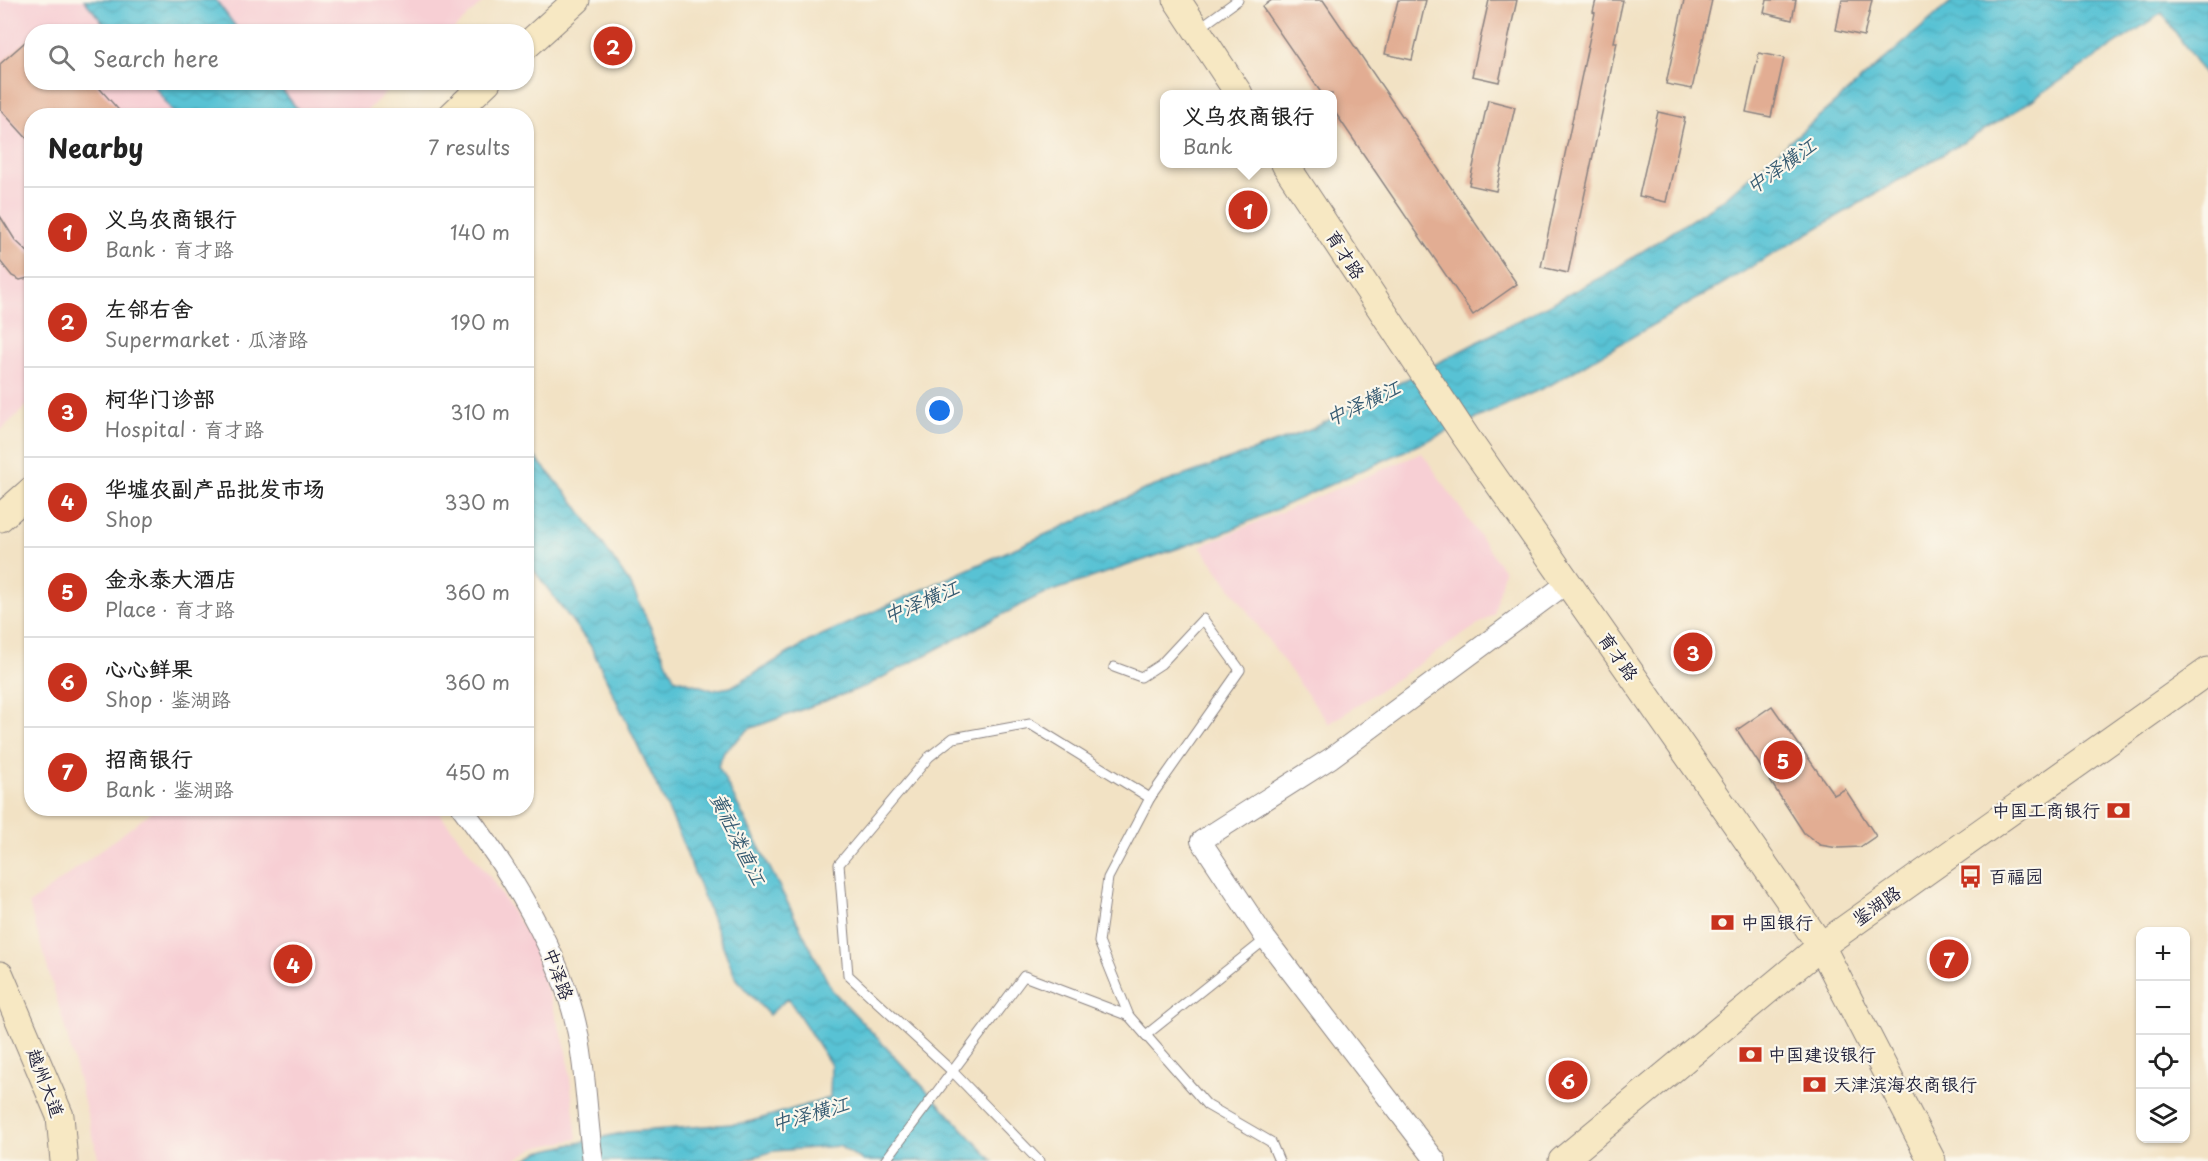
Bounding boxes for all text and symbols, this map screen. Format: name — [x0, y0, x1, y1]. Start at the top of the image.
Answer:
search box — [24, 24, 534, 90]
pin: 2 — [594, 24, 632, 68]
icon: search — [45, 41, 78, 74]
text: Search here — [93, 41, 219, 74]
popup — [1160, 90, 1337, 168]
text: 义乌农商银行 — [1182, 98, 1315, 131]
text: Nearby — [48, 128, 143, 167]
water label: 中泽横江 — [1739, 129, 1823, 200]
text: Bank — [1182, 131, 1233, 161]
text: 7 results — [428, 132, 510, 162]
pin: 1 — [1228, 188, 1268, 232]
text: 义乌农商银行 — [105, 201, 237, 234]
text: 1 — [63, 217, 72, 247]
text: 140 m — [450, 217, 510, 247]
street label: 育才路 — [1320, 224, 1372, 284]
text: Bank · 育才路 — [105, 234, 233, 264]
text: 左邻右舍 — [105, 291, 193, 324]
text: 2 — [60, 307, 75, 337]
text: 190 m — [451, 307, 510, 337]
text: Supermarket · 瓜渚路 — [105, 324, 308, 354]
water label: 中泽横江 — [1320, 371, 1406, 433]
text: 柯华门诊部 — [105, 381, 215, 414]
your location — [925, 396, 954, 425]
text: 3 — [61, 397, 74, 427]
text: 310 m — [450, 397, 510, 427]
text: Hospital · 育才路 — [105, 414, 264, 444]
text: 华墟农副产品批发市场 — [105, 471, 325, 504]
text: 4 — [61, 487, 74, 517]
text: 330 m — [444, 487, 510, 517]
text: Shop — [105, 504, 153, 534]
text: 金永泰大酒店 — [105, 561, 237, 594]
water label: 中泽横江 — [878, 571, 964, 631]
text: 5 — [61, 577, 74, 607]
text: 360 m — [444, 577, 510, 607]
text: Place · 育才路 — [105, 594, 235, 624]
street label: 育才路 — [1593, 626, 1646, 686]
pin: 3 — [1674, 630, 1712, 674]
text: 心心鲜果 — [105, 651, 193, 684]
text: 6 — [60, 667, 75, 697]
text: 360 m — [444, 667, 510, 697]
text: Shop · 鉴湖路 — [105, 684, 231, 714]
pin: 5 — [1764, 738, 1802, 783]
text: 招商银行 — [105, 741, 193, 774]
text: 7 — [62, 757, 73, 787]
text: 450 m — [445, 757, 510, 787]
text: Bank · 鉴湖路 — [105, 774, 233, 804]
water label: 黄社溇直江 — [703, 787, 775, 891]
place label: 中国工商银行 — [1992, 796, 2100, 823]
bank icon: 中国工商银行 — [2105, 798, 2131, 824]
place label: 百福园 — [1989, 862, 2043, 889]
bus stop icon: 百福园 — [1958, 864, 1984, 890]
street label: 鉴湖路 — [1846, 878, 1906, 931]
place label: 中国银行 — [1741, 908, 1813, 935]
bank icon: 中国银行 — [1710, 910, 1736, 936]
map controls — [2136, 927, 2190, 1143]
button: + — [2136, 927, 2190, 981]
pin: 7 — [1930, 936, 1968, 982]
pin: 4 — [274, 942, 312, 986]
street label: 中泽路 — [537, 943, 581, 1003]
button: − — [2136, 981, 2190, 1035]
button: locate — [2136, 1035, 2190, 1089]
place label: 中国建设银行 — [1768, 1040, 1876, 1067]
bank icon: 中国建设银行 — [1737, 1042, 1763, 1068]
street label: 越州大道 — [21, 1044, 72, 1121]
pin: 6 — [1548, 1058, 1588, 1102]
place label: 天津滨海农商银行 — [1833, 1070, 1977, 1097]
bank icon: 天津滨海农商银行 — [1802, 1072, 1828, 1098]
water label: 中泽横江 — [767, 1087, 853, 1138]
button: layers — [2136, 1089, 2190, 1143]

